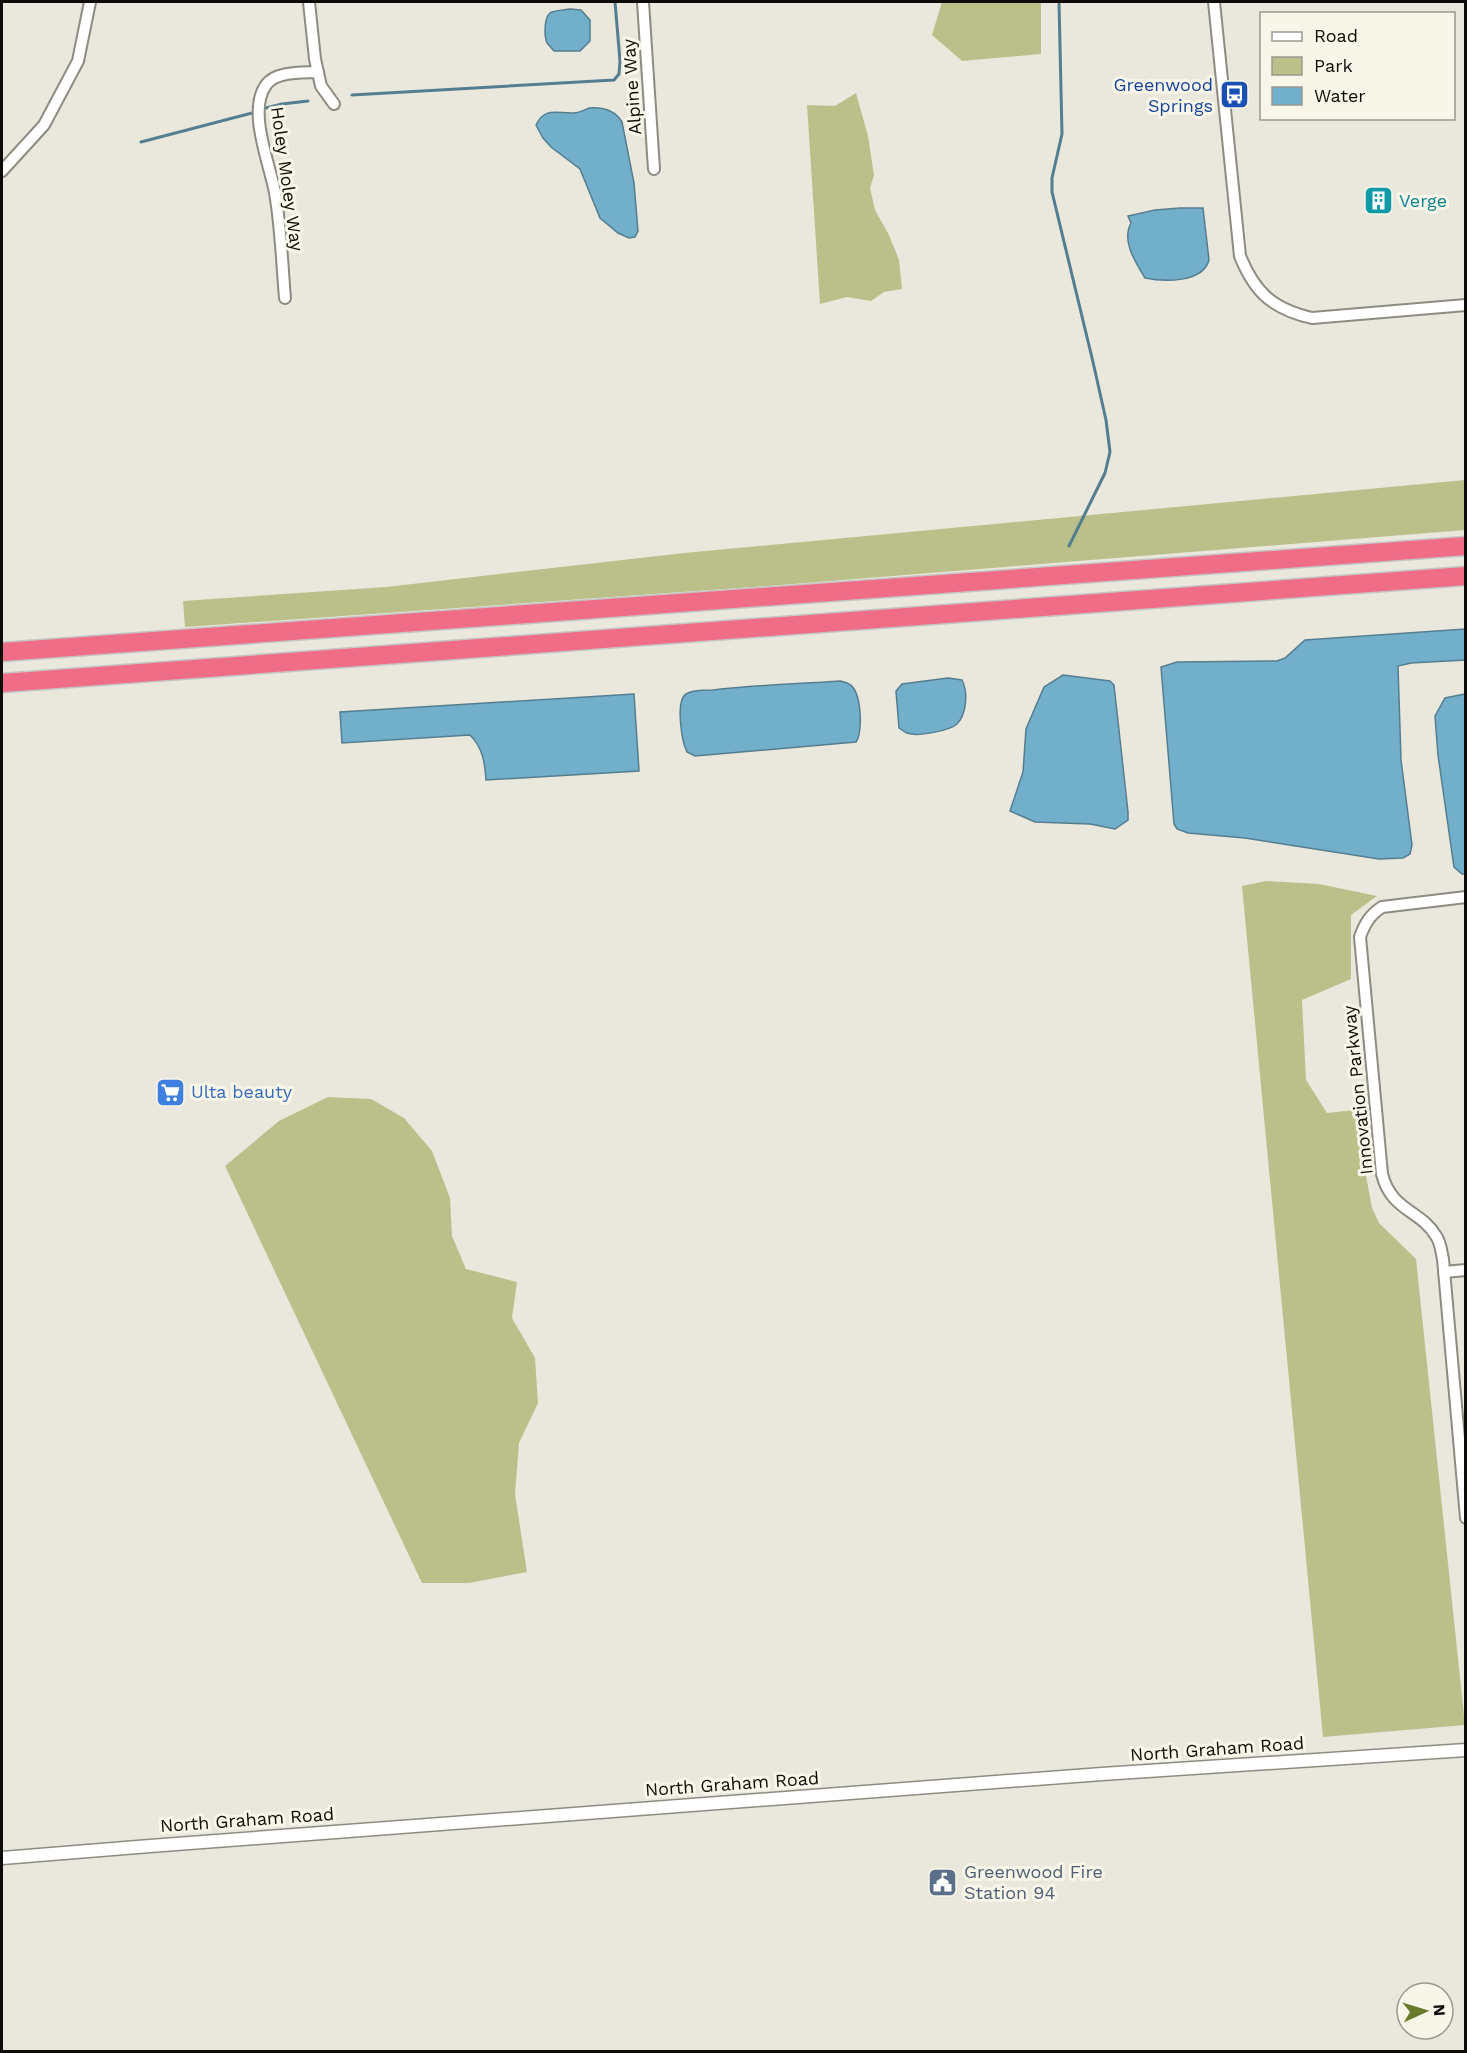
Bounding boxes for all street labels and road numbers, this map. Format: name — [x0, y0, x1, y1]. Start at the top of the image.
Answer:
street label: Alpine Way — [618, 38, 645, 136]
street label: Holey Moley Way — [267, 105, 308, 253]
street label: Innovation Parkway — [1338, 1004, 1377, 1176]
street label: North Graham Road — [1129, 1732, 1305, 1765]
street label: North Graham Road — [644, 1767, 820, 1800]
street label: North Graham Road — [159, 1803, 335, 1836]

